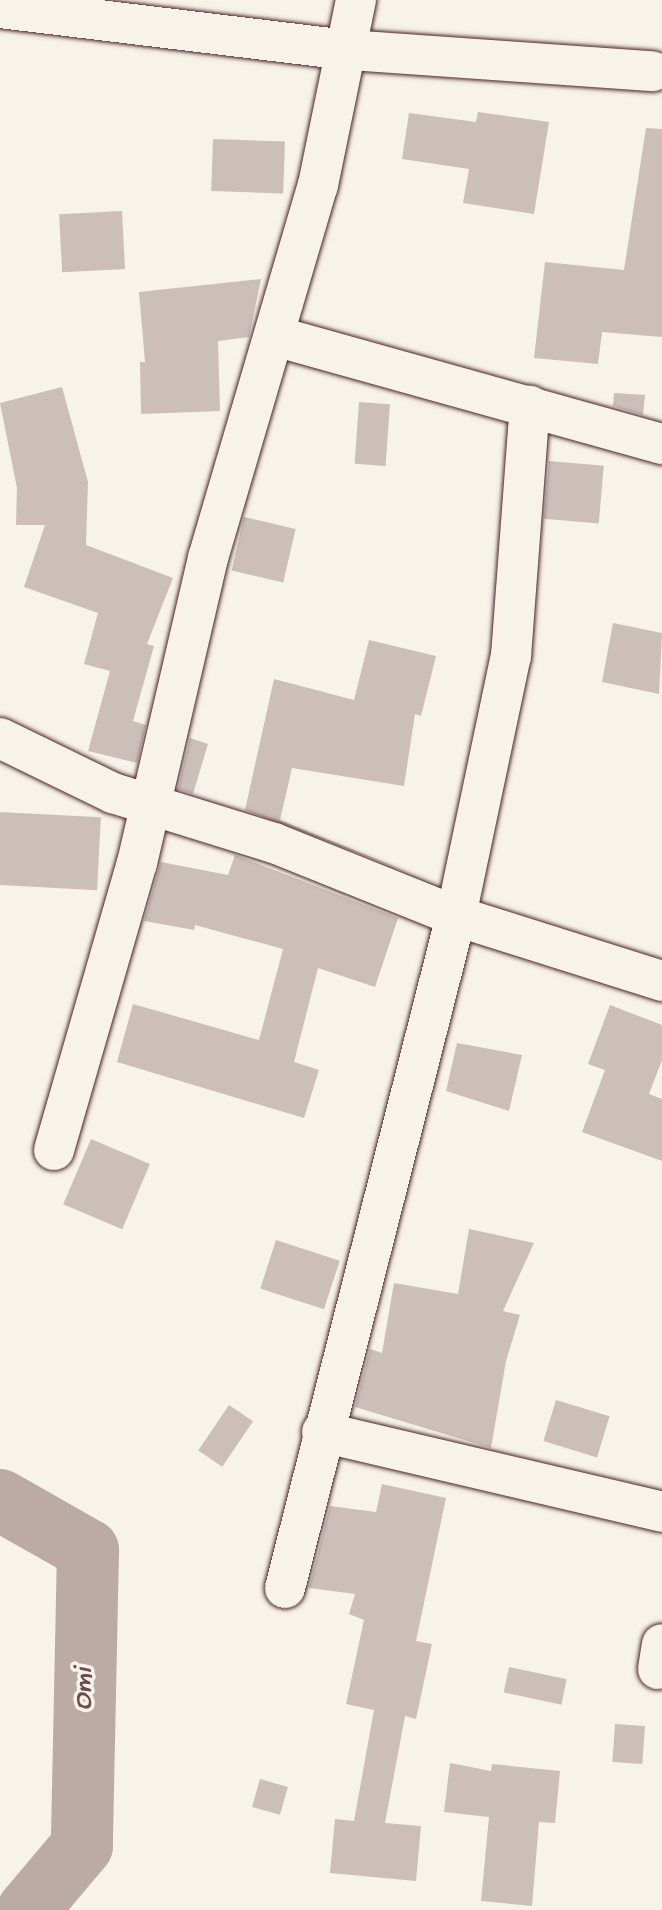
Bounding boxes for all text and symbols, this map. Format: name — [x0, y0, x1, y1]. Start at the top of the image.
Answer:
water label: Omi — [68, 1667, 102, 1711]

